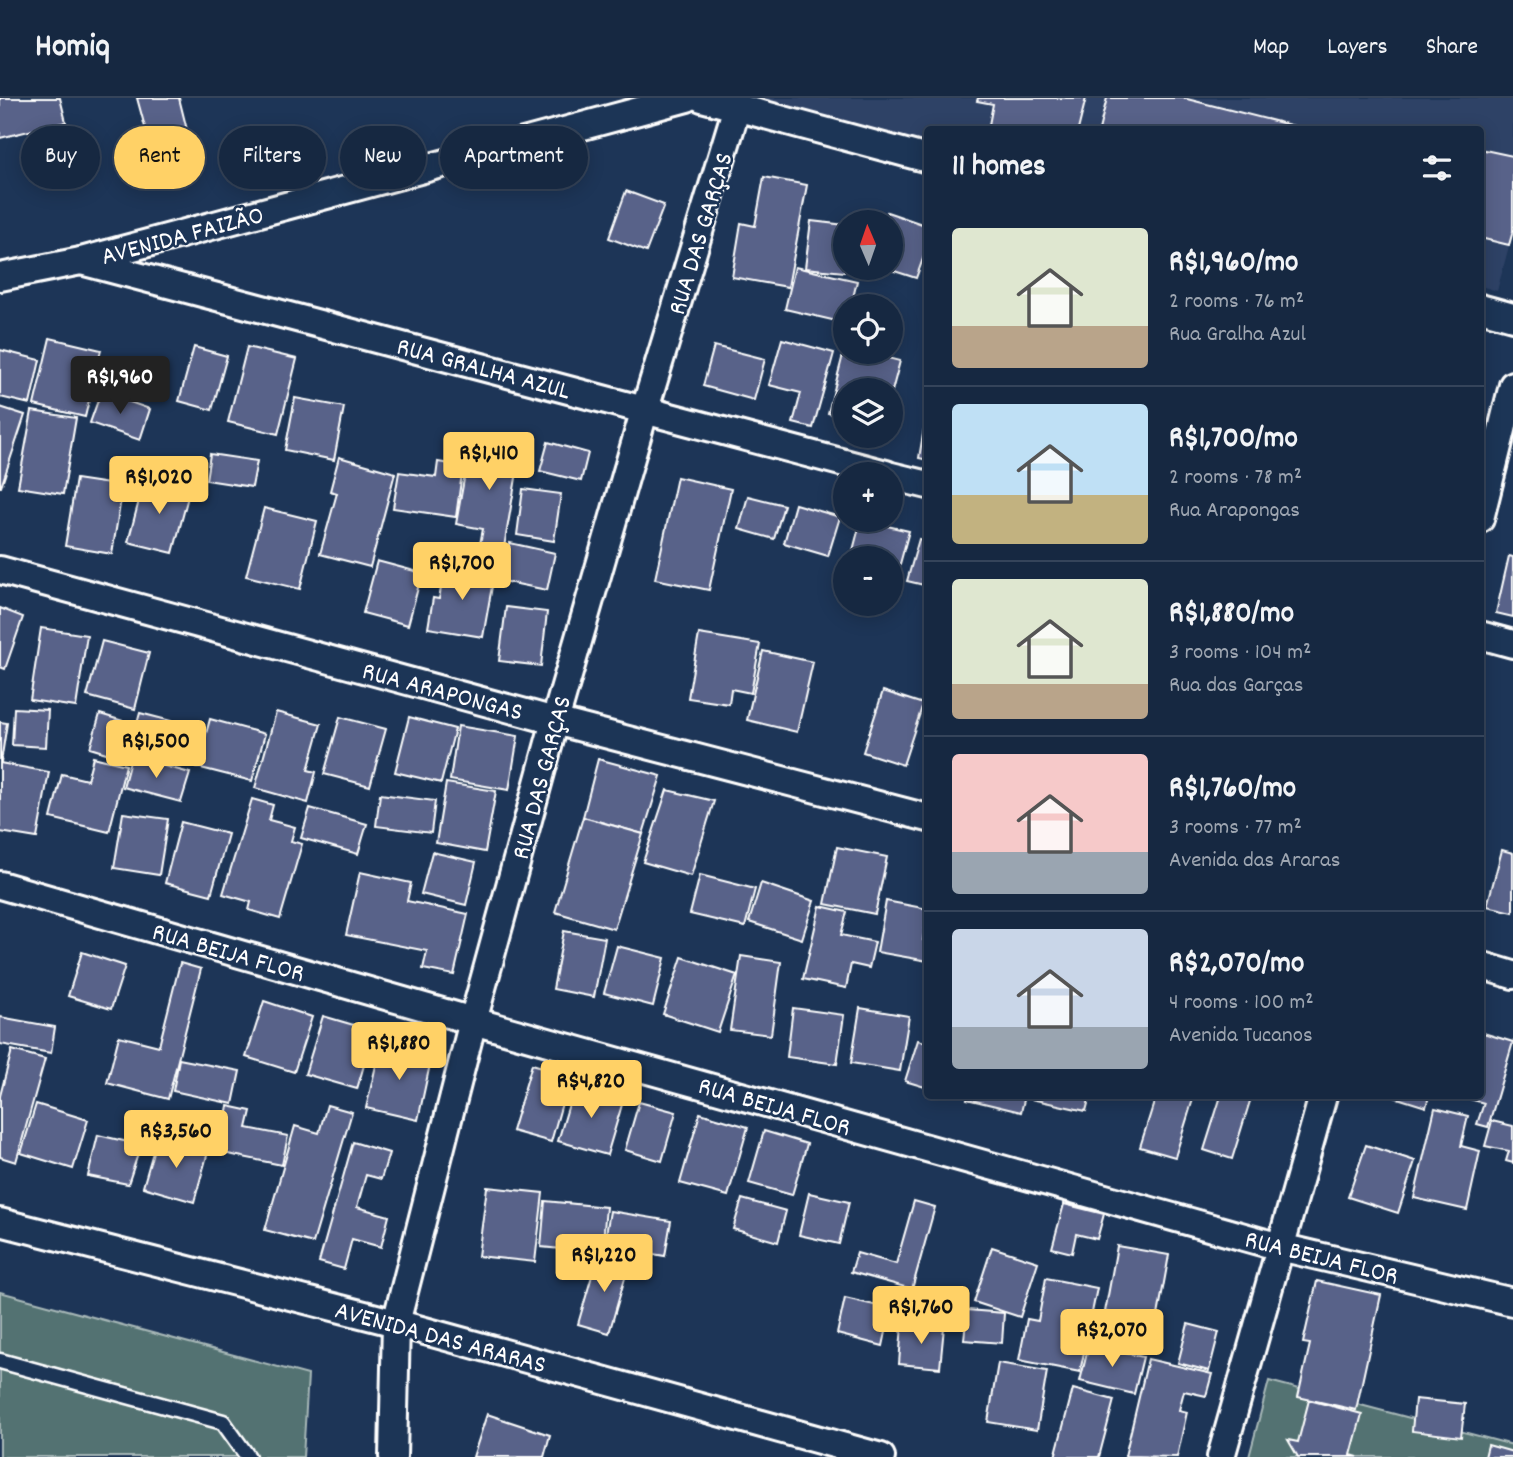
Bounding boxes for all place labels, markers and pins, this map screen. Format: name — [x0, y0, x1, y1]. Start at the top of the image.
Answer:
pin: R$1,960 — [55, 356, 185, 416]
pin: R$1,410 — [424, 432, 554, 492]
pin: R$1,020 — [94, 456, 224, 516]
pin: R$1,700 — [397, 542, 527, 602]
pin: R$1,500 — [91, 720, 221, 780]
pin: R$1,880 — [334, 1023, 464, 1082]
pin: R$4,820 — [526, 1060, 656, 1120]
pin: R$3,560 — [111, 1110, 241, 1170]
pin: R$1,220 — [539, 1234, 669, 1294]
pin: R$1,760 — [856, 1286, 986, 1346]
pin: R$2,070 — [1047, 1310, 1177, 1369]

